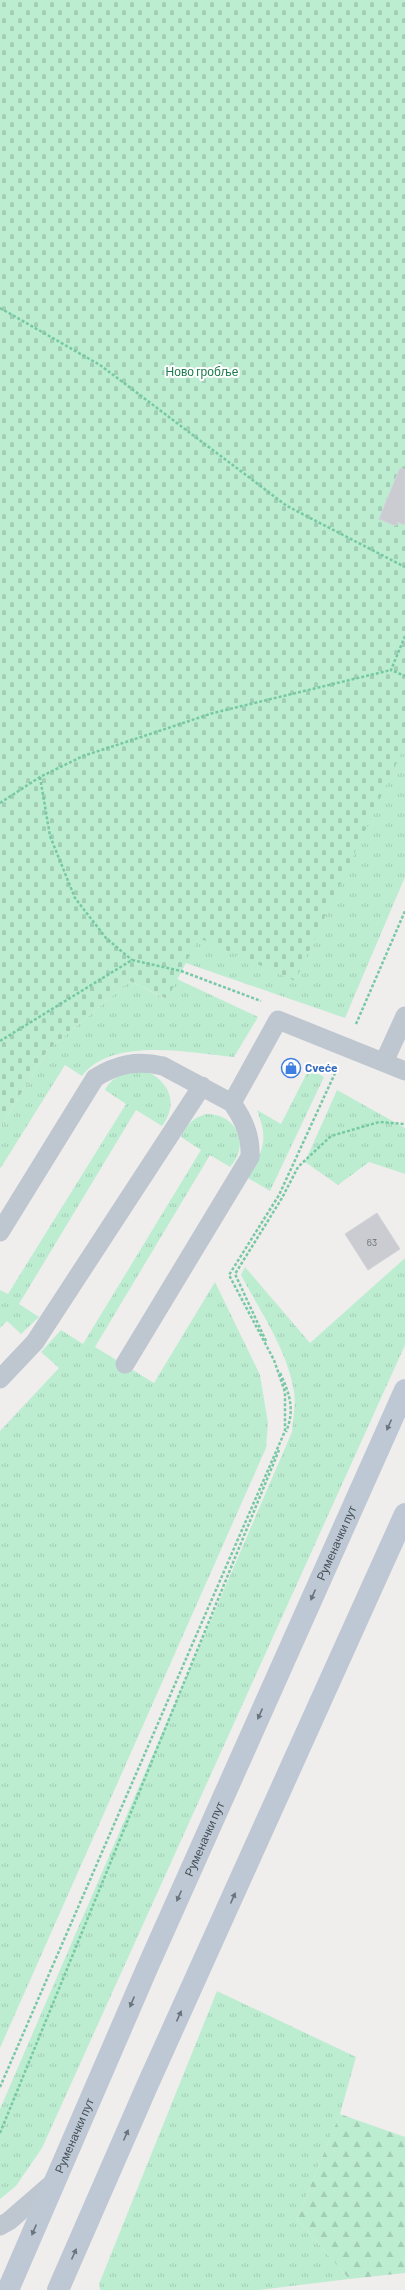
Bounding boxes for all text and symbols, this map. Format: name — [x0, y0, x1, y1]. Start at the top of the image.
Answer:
park label: Ново гробље — [166, 364, 239, 379]
shop icon: Cveće — [280, 1057, 302, 1079]
place label: Cveće — [305, 1060, 338, 1074]
house number: 63 — [367, 1236, 377, 1248]
one-way arrow — [386, 1420, 392, 1431]
street label: Руменачки пут — [313, 1503, 359, 1582]
one-way arrow — [310, 1589, 316, 1601]
one-way arrow — [257, 1708, 263, 1719]
street label: Руменачки пут — [181, 1799, 227, 1878]
one-way arrow — [176, 1891, 182, 1902]
one-way arrow — [229, 1892, 236, 1904]
one-way arrow — [129, 1996, 136, 2008]
one-way arrow — [176, 2011, 182, 2022]
street label: Руменачки пут — [51, 2095, 96, 2175]
one-way arrow — [123, 2130, 129, 2141]
one-way arrow — [31, 2224, 37, 2236]
one-way arrow — [71, 2249, 77, 2260]

